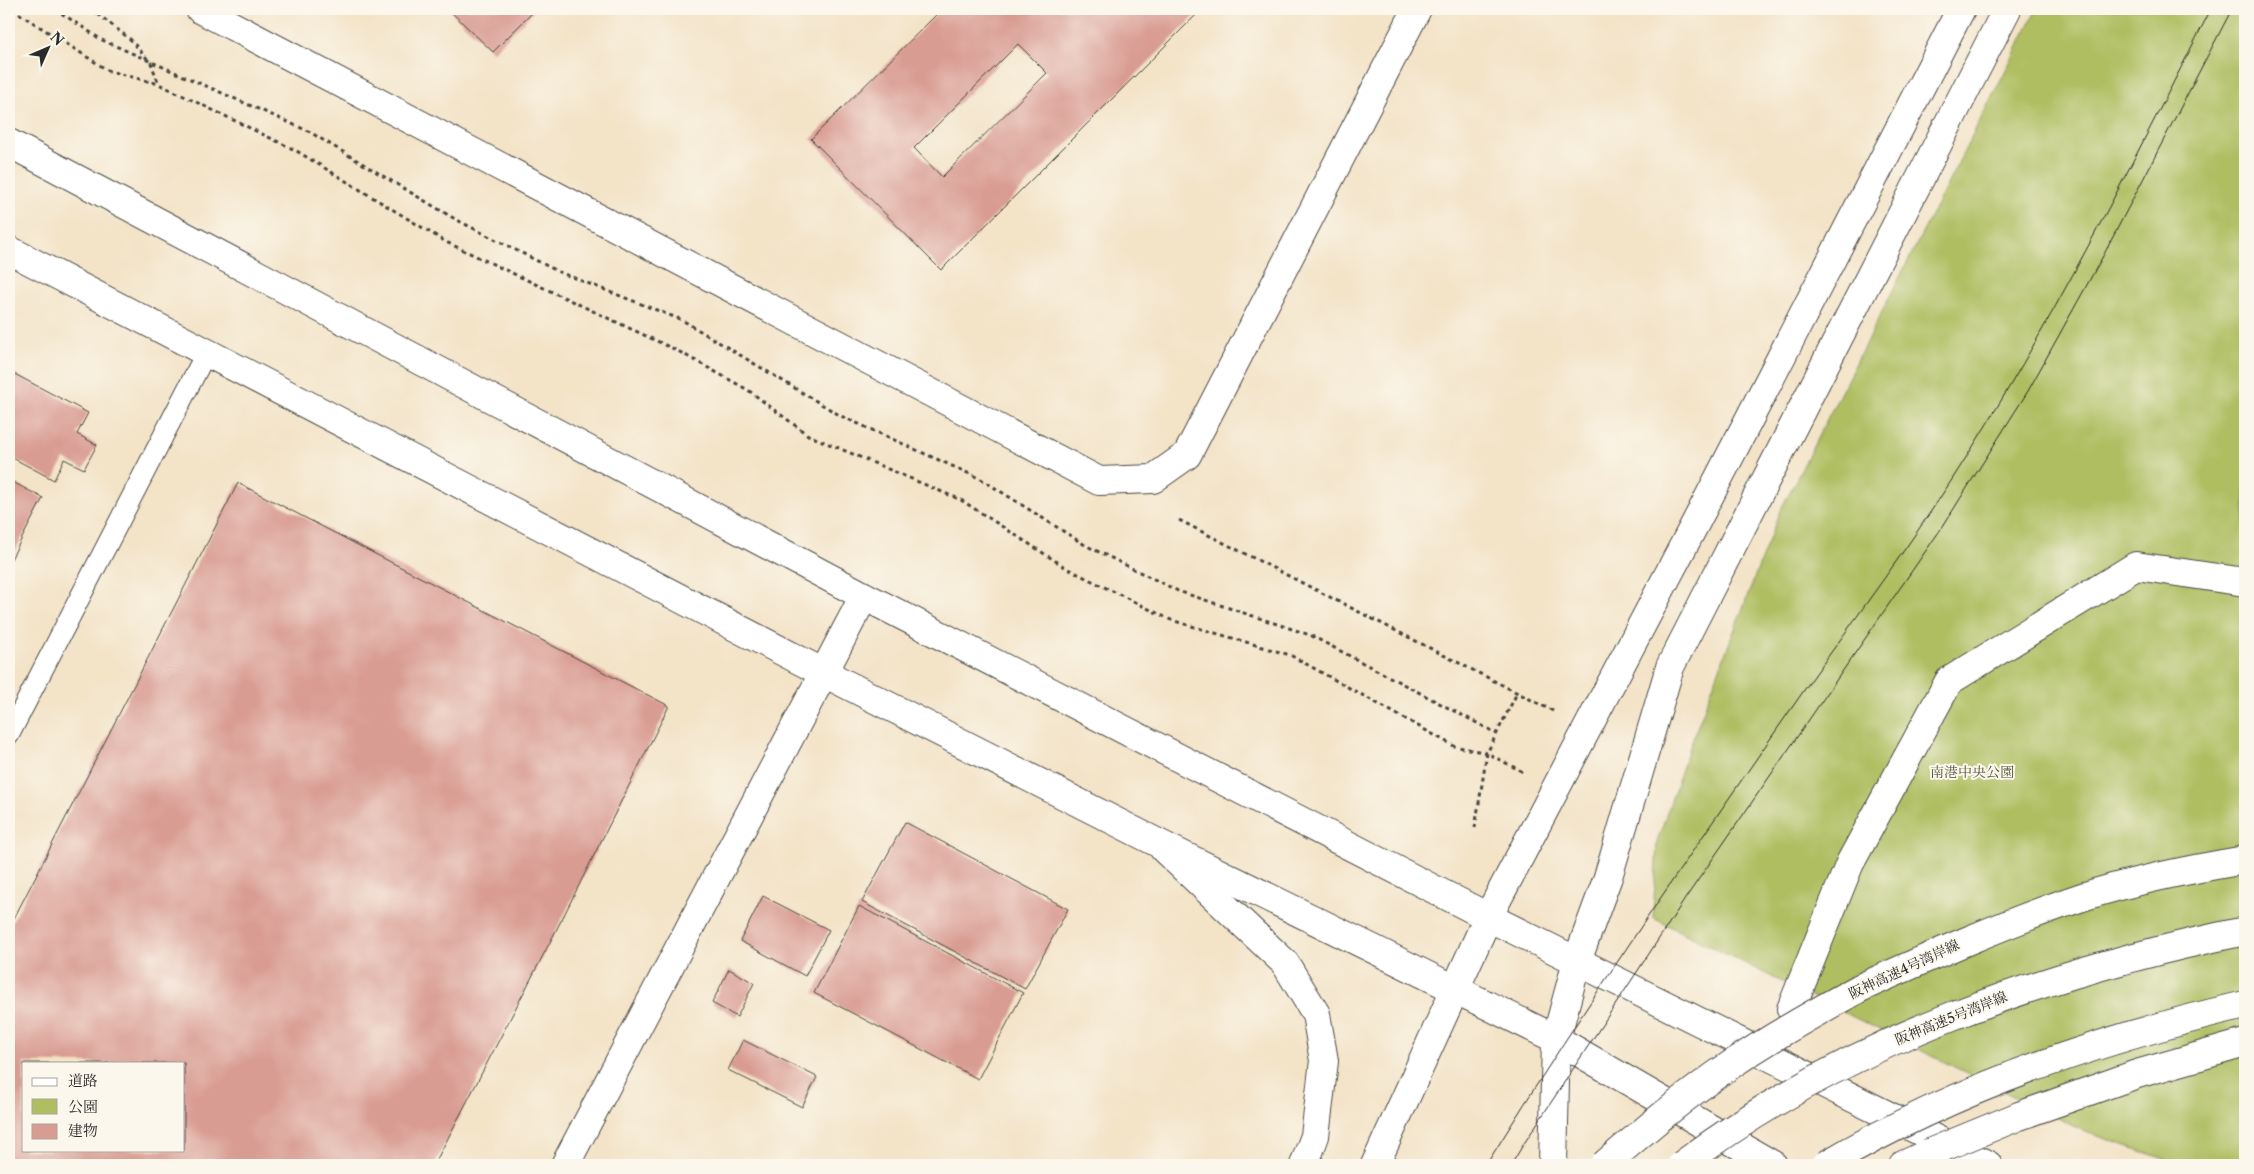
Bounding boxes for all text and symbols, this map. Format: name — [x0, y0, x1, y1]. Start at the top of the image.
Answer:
north arrow — [22, 22, 72, 72]
text: N — [47, 28, 68, 49]
park label: 南港中央公園 — [1930, 763, 2014, 781]
street label: 阪神高速4号湾岸線 — [1846, 935, 1962, 1003]
street label: 阪神高速5号湾岸線 — [1892, 987, 2010, 1049]
legend — [22, 1062, 185, 1152]
text: 道路 — [68, 1071, 98, 1090]
text: 公園 — [68, 1097, 98, 1116]
text: 建物 — [68, 1121, 98, 1140]

